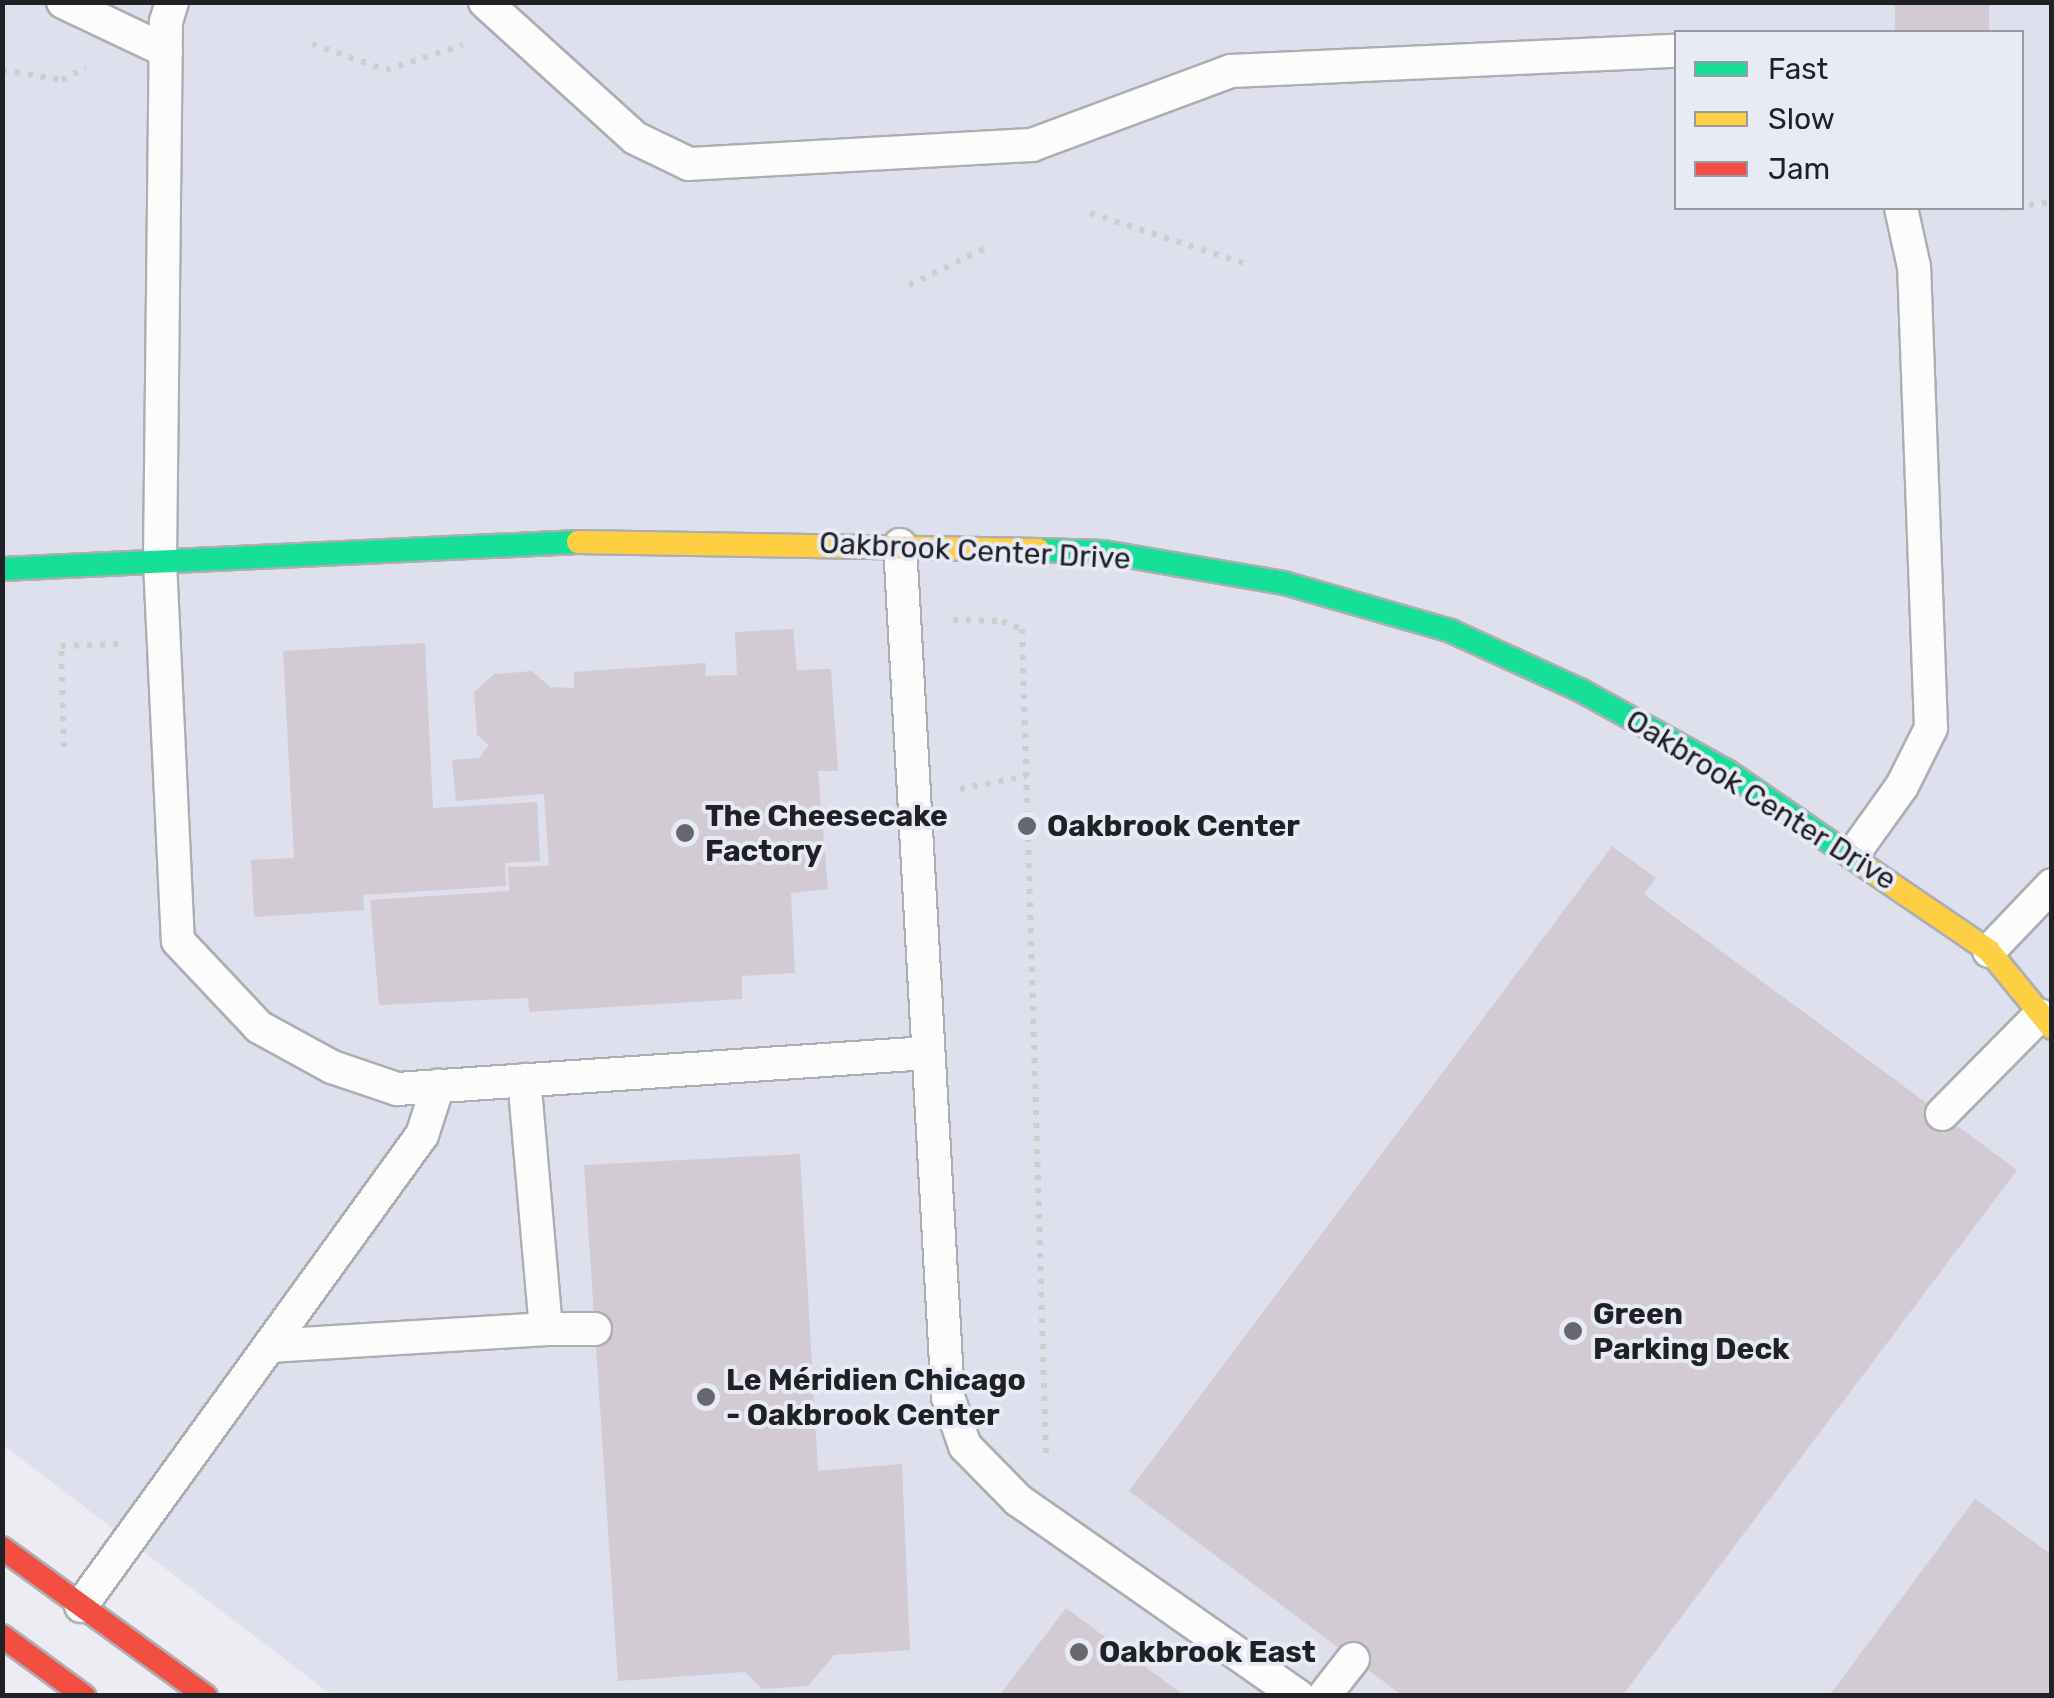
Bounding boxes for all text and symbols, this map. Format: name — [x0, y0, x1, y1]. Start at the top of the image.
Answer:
legend — [1674, 30, 2024, 210]
text: Fast — [1768, 51, 1828, 87]
text: Slow — [1768, 101, 1835, 137]
text: Jam — [1768, 151, 1830, 187]
street label: Oakbrook Center Drive — [818, 525, 1132, 577]
street label: Oakbrook Center Drive — [1619, 702, 1903, 898]
place label: The Cheesecake Factory — [705, 798, 948, 868]
place label: Oakbrook Center — [1047, 808, 1300, 844]
marker: Oakbrook Center — [1016, 815, 1038, 837]
marker: The Cheesecake Factory — [674, 822, 696, 844]
place label: Green Parking Deck — [1593, 1296, 1790, 1366]
marker: Green Parking Deck — [1562, 1320, 1584, 1342]
place label: Le Méridien Chicago - Oakbrook Center — [726, 1362, 1026, 1432]
marker: Le Méridien Chicago - Oakbrook Center — [695, 1386, 717, 1408]
place label: Oakbrook East — [1099, 1634, 1316, 1670]
marker: Oakbrook East — [1068, 1641, 1090, 1663]

